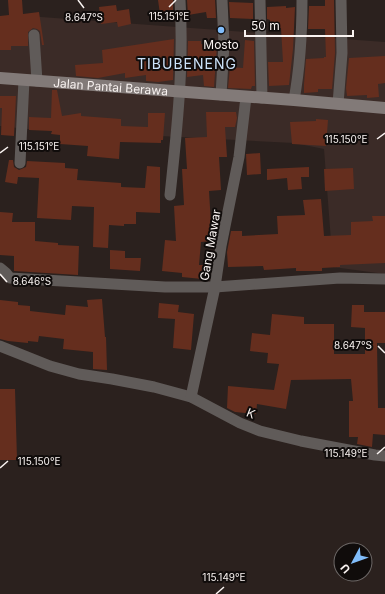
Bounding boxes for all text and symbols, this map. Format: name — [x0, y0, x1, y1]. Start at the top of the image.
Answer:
text: 115.151°E — [149, 10, 189, 22]
text: 8.647°S — [65, 11, 103, 23]
scale bar — [245, 12, 353, 38]
text: 50 m — [251, 18, 280, 33]
marker: Mosto — [216, 25, 226, 35]
place label: Mosto — [203, 37, 239, 52]
district label: TIBUBENENG — [137, 55, 237, 72]
street label: Jalan Pantai Berawa — [53, 75, 169, 98]
text: 115.150°E — [325, 133, 367, 145]
text: 115.151°E — [19, 140, 59, 152]
street label: Gang Mawar — [196, 208, 224, 282]
text: 8.646°S — [13, 275, 51, 287]
text: 8.647°S — [334, 339, 372, 351]
street label: K — [244, 405, 258, 421]
text: 115.149°E — [324, 447, 368, 459]
text: 115.150°E — [18, 455, 60, 467]
north arrow — [333, 542, 373, 582]
text: U — [338, 561, 353, 576]
text: 115.149°E — [202, 571, 246, 583]

